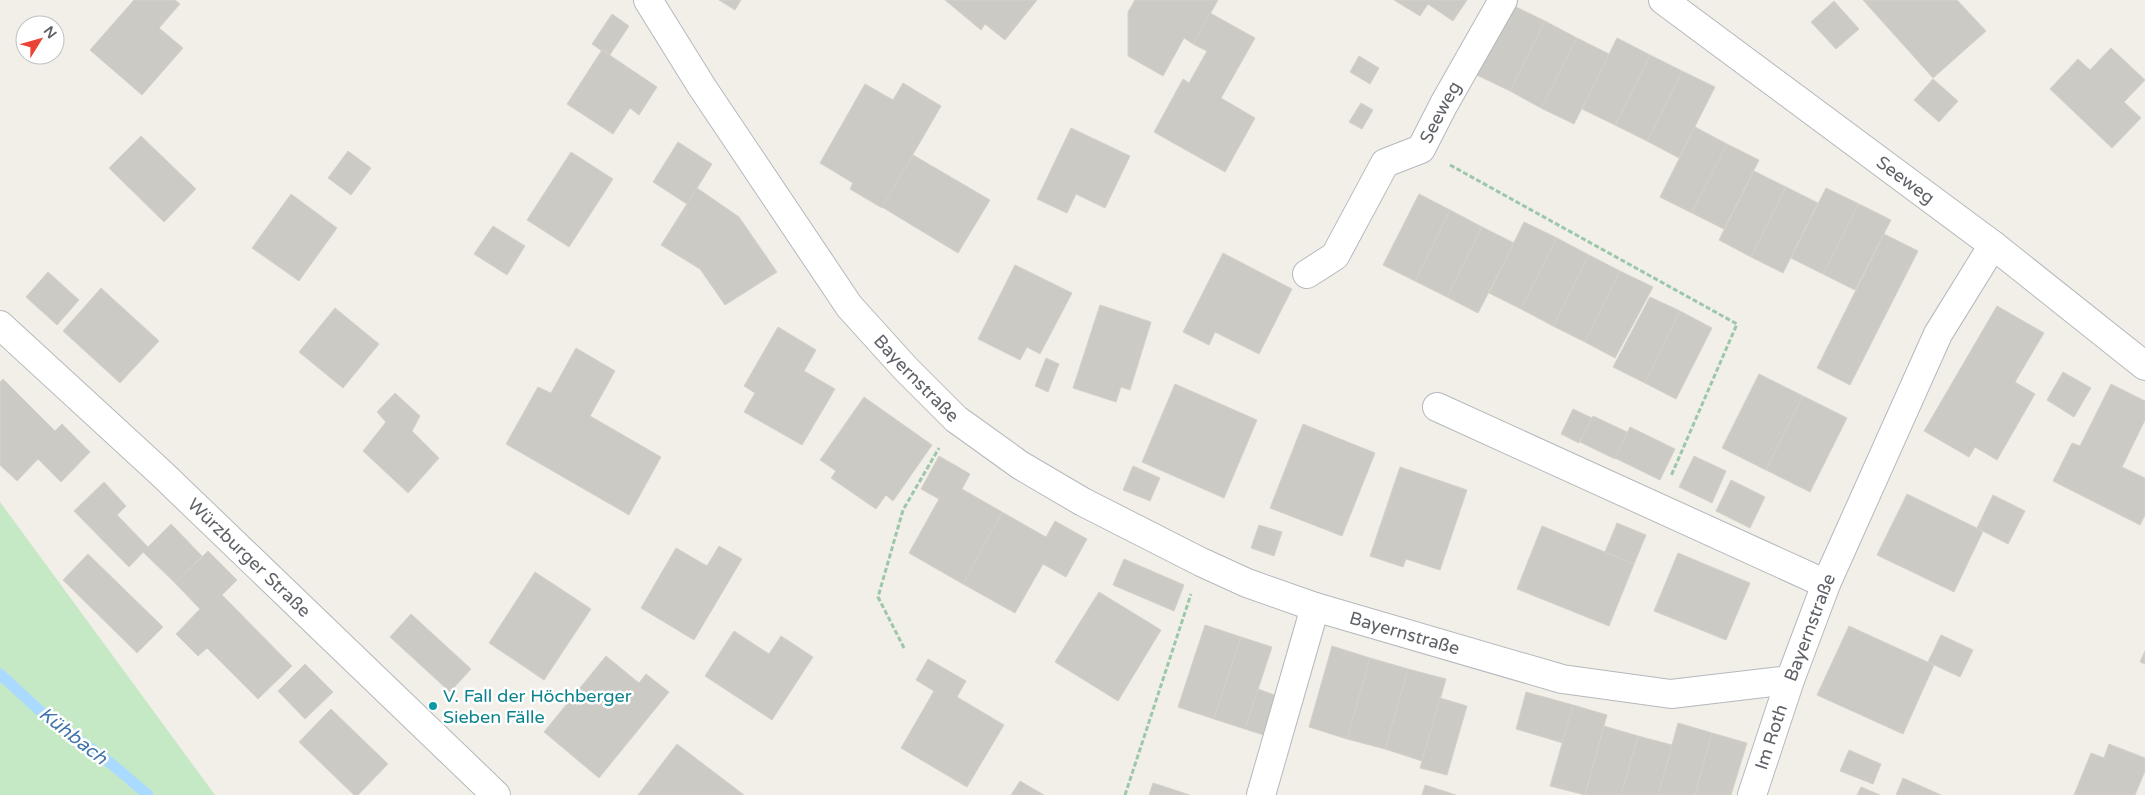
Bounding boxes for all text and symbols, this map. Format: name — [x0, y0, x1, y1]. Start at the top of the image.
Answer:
north arrow — [15, 15, 65, 65]
text: N — [40, 23, 60, 42]
street label: Seeweg — [1415, 77, 1466, 147]
street label: Seeweg — [1872, 151, 1939, 209]
street label: Bayernstraße — [869, 330, 964, 427]
street label: Würzburger Straße — [183, 494, 315, 622]
street label: Bayernstraße — [1779, 570, 1840, 685]
street label: Bayernstraße — [1347, 607, 1462, 660]
place label: V. Fall der Höchberger Sieben Fälle — [443, 685, 632, 728]
marker: V. Fall der Höchberger Sieben Fälle — [427, 700, 439, 712]
street label: Im Roth — [1750, 701, 1792, 773]
water label: Kühbach — [35, 703, 112, 770]

